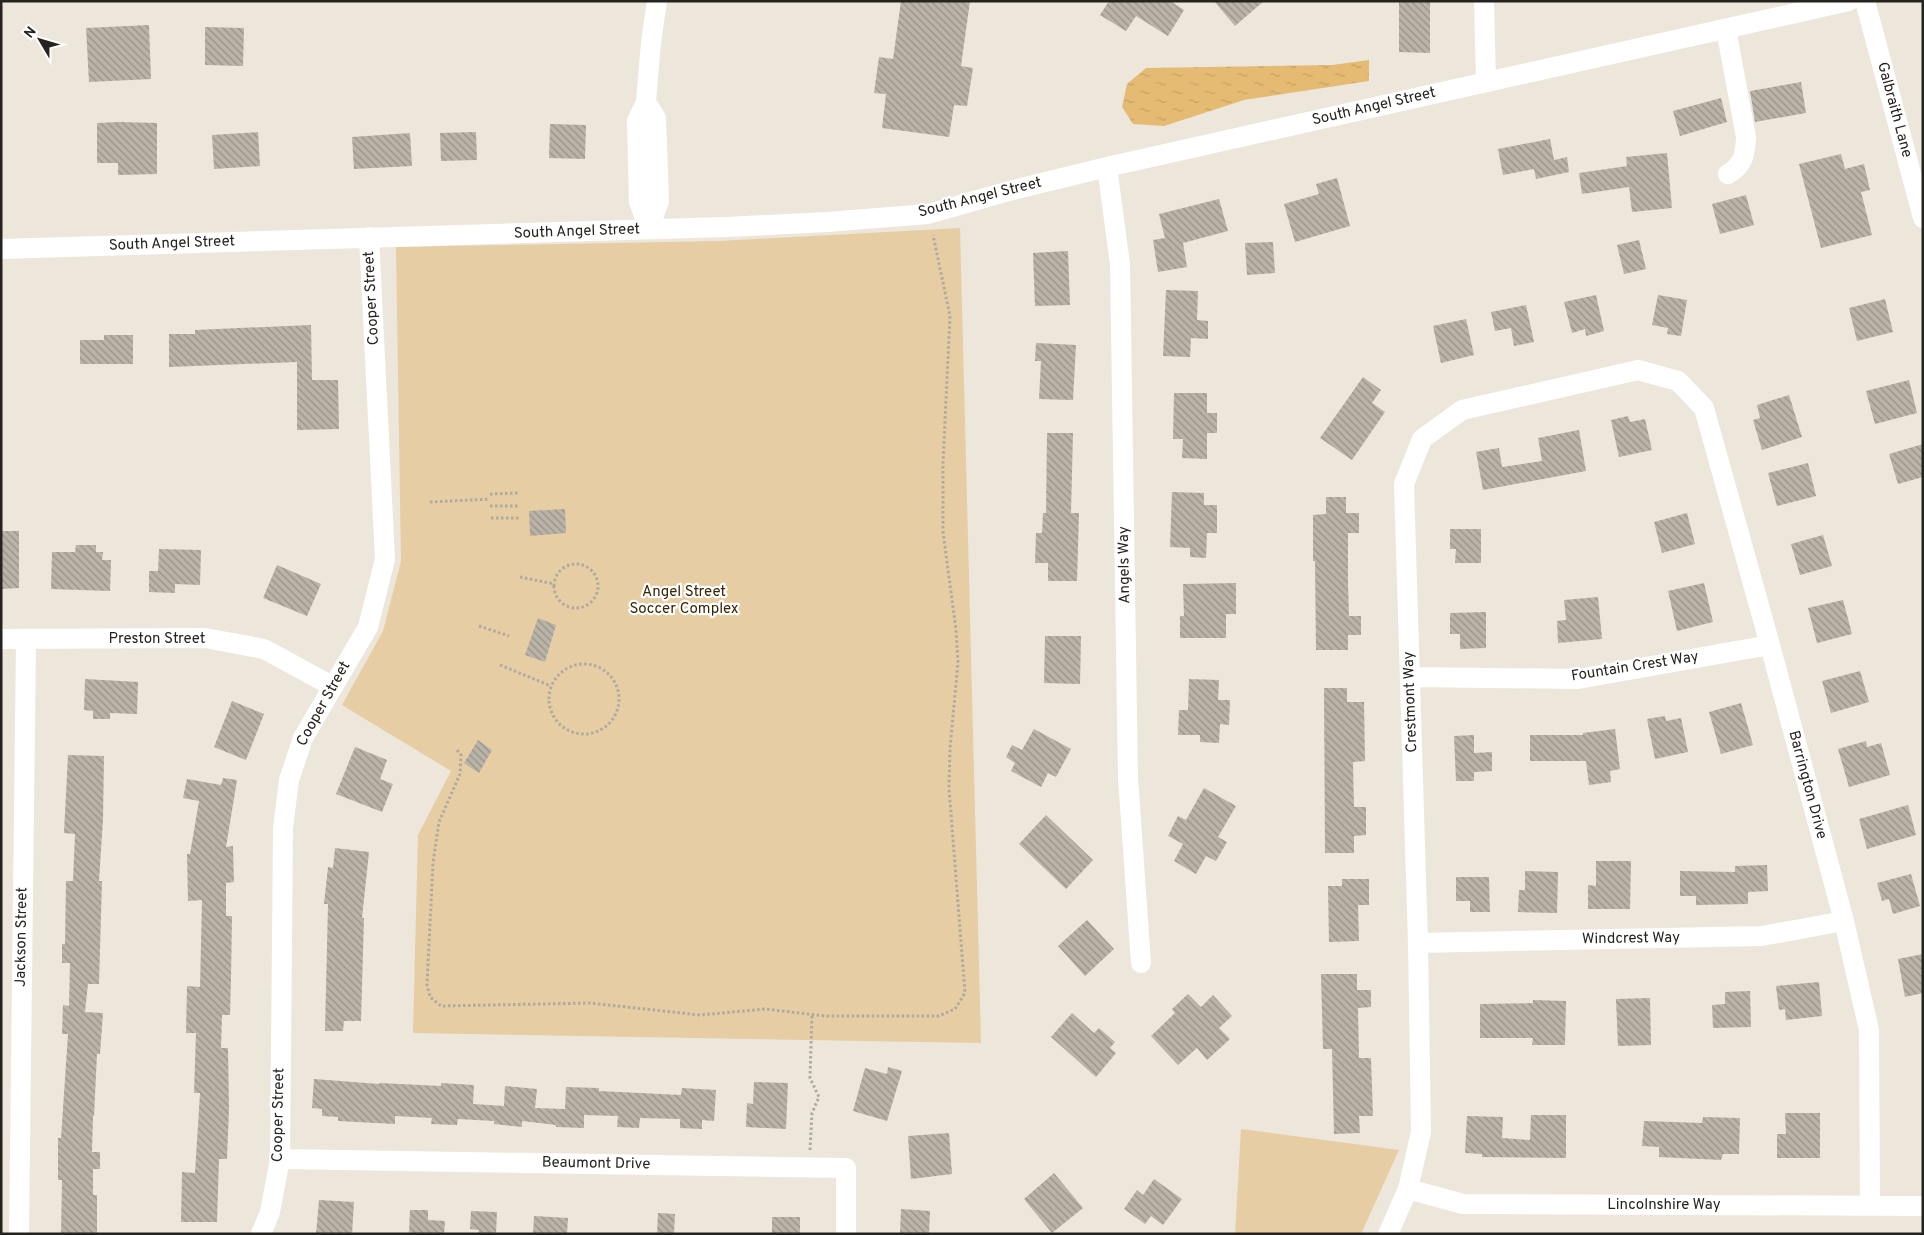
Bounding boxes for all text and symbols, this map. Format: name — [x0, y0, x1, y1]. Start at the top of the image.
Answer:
north arrow — [15, 15, 65, 65]
text: N — [21, 24, 41, 42]
street label: Galbraith Lane — [1872, 60, 1916, 160]
street label: South Angel Street — [1310, 84, 1438, 130]
street label: South Angel Street — [916, 174, 1044, 222]
street label: South Angel Street — [514, 220, 640, 244]
street label: South Angel Street — [109, 232, 235, 256]
street label: Cooper Street — [360, 250, 384, 346]
street label: Angels Way — [1115, 526, 1135, 604]
park label: Angel Street Soccer Complex — [630, 583, 739, 619]
street label: Preston Street — [109, 630, 205, 649]
street label: Fountain Crest Way — [1570, 648, 1700, 686]
street label: Crestmont Way — [1400, 651, 1422, 753]
street label: Cooper Street — [293, 658, 355, 750]
street label: Barrington Drive — [1783, 729, 1831, 841]
street label: Jackson Street — [12, 887, 32, 987]
street label: Windcrest Way — [1582, 929, 1680, 949]
street label: Cooper Street — [269, 1068, 289, 1162]
street label: Beaumont Drive — [542, 1154, 650, 1174]
street label: Lincolnshire Way — [1607, 1196, 1721, 1215]

